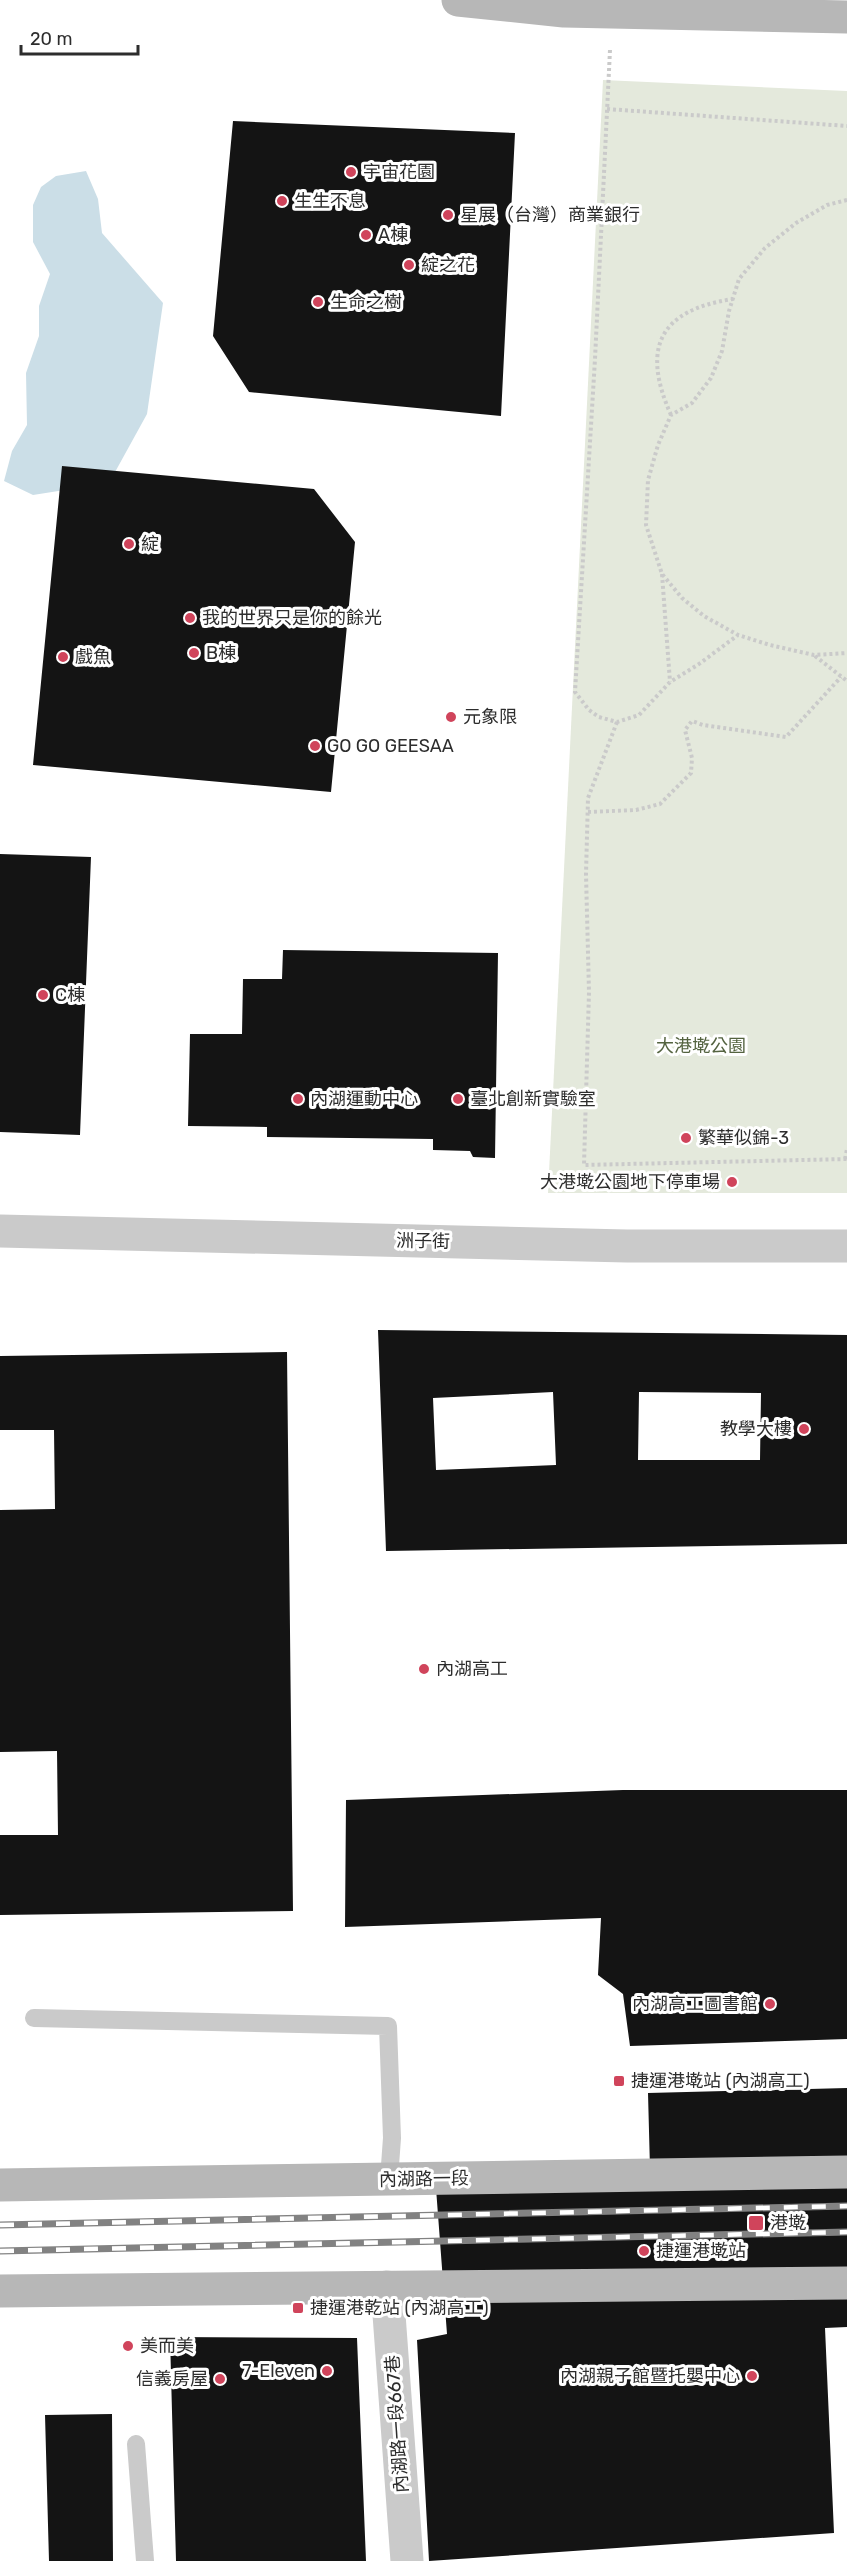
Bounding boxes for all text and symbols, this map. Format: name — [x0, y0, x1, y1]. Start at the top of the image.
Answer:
scale bar — [21, 18, 138, 56]
text: 20 m — [30, 28, 72, 50]
place label: 宇宙花園 — [363, 161, 435, 183]
marker: 宇宙花園 — [344, 165, 358, 179]
place label: 生生不息 — [294, 190, 366, 212]
marker: 生生不息 — [275, 194, 289, 208]
place label: 星展（台灣）商業銀行 — [460, 204, 640, 226]
marker: 星展（台灣）商業銀行 — [441, 208, 455, 222]
place label: A棟 — [378, 224, 408, 246]
marker: A棟 — [359, 228, 373, 242]
place label: 綻之花 — [421, 254, 475, 276]
marker: 綻之花 — [402, 258, 416, 272]
place label: 生命之樹 — [330, 291, 402, 313]
marker: 生命之樹 — [311, 295, 325, 309]
place label: 綻 — [141, 533, 159, 555]
marker: 綻 — [122, 537, 136, 551]
place label: 我的世界只是你的餘光 — [202, 607, 382, 629]
marker: 我的世界只是你的餘光 — [183, 611, 197, 625]
place label: B棟 — [206, 642, 236, 664]
place label: 戲魚 — [75, 646, 111, 668]
marker: B棟 — [187, 646, 201, 660]
marker: 戲魚 — [56, 650, 70, 664]
place label: 元象限 — [463, 706, 517, 728]
marker: 元象限 — [444, 710, 458, 724]
place label: GO GO GEESAA — [327, 735, 454, 757]
marker: GO GO GEESAA — [308, 739, 322, 753]
place label: C棟 — [55, 984, 85, 1006]
marker: C棟 — [36, 988, 50, 1002]
park label: 大港墘公園 — [656, 1035, 746, 1057]
place label: 內湖運動中心 — [310, 1088, 418, 1110]
place label: 臺北創新實驗室 — [470, 1088, 596, 1110]
marker: 內湖運動中心 — [291, 1092, 305, 1106]
marker: 臺北創新實驗室 — [451, 1092, 465, 1106]
place label: 繁華似錦-3 — [698, 1127, 789, 1149]
marker: 繁華似錦-3 — [679, 1131, 693, 1145]
place label: 大港墘公園地下停車場 — [540, 1171, 720, 1193]
marker: 大港墘公園地下停車場 — [725, 1175, 739, 1189]
street label: 洲子街 — [396, 1230, 450, 1252]
place label: 教學大樓 — [720, 1418, 792, 1440]
marker: 教學大樓 — [797, 1422, 811, 1436]
place label: 內湖高工 — [436, 1658, 508, 1680]
marker: 內湖高工 — [417, 1662, 431, 1676]
place label: 內湖高工圖書館 — [632, 1993, 758, 2015]
marker: 內湖高工圖書館 — [763, 1997, 777, 2011]
place label: 捷運港墘站 (內湖高工) — [631, 2070, 810, 2092]
marker: 捷運港墘站 (內湖高工) — [612, 2074, 626, 2088]
street label: 內湖路一段 — [379, 2167, 469, 2191]
place label: 港墘 — [770, 2212, 806, 2234]
marker: 港墘 — [747, 2214, 765, 2232]
place label: 捷運港墘站 — [656, 2240, 746, 2262]
marker: 捷運港墘站 — [637, 2244, 651, 2258]
place label: 捷運港乾站 (內湖高工) — [310, 2297, 489, 2319]
marker: 捷運港乾站 (內湖高工) — [291, 2301, 305, 2315]
place label: 美而美 — [140, 2335, 194, 2357]
marker: 美而美 — [121, 2339, 135, 2353]
street label: 內湖路一段667巷 — [381, 2354, 413, 2494]
place label: 7-Eleven — [242, 2360, 315, 2382]
marker: 7-Eleven — [320, 2364, 334, 2378]
place label: 內湖親子館暨托嬰中心 — [560, 2365, 740, 2387]
place label: 信義房屋 — [136, 2368, 208, 2390]
marker: 內湖親子館暨托嬰中心 — [745, 2369, 759, 2383]
marker: 信義房屋 — [213, 2372, 227, 2386]

